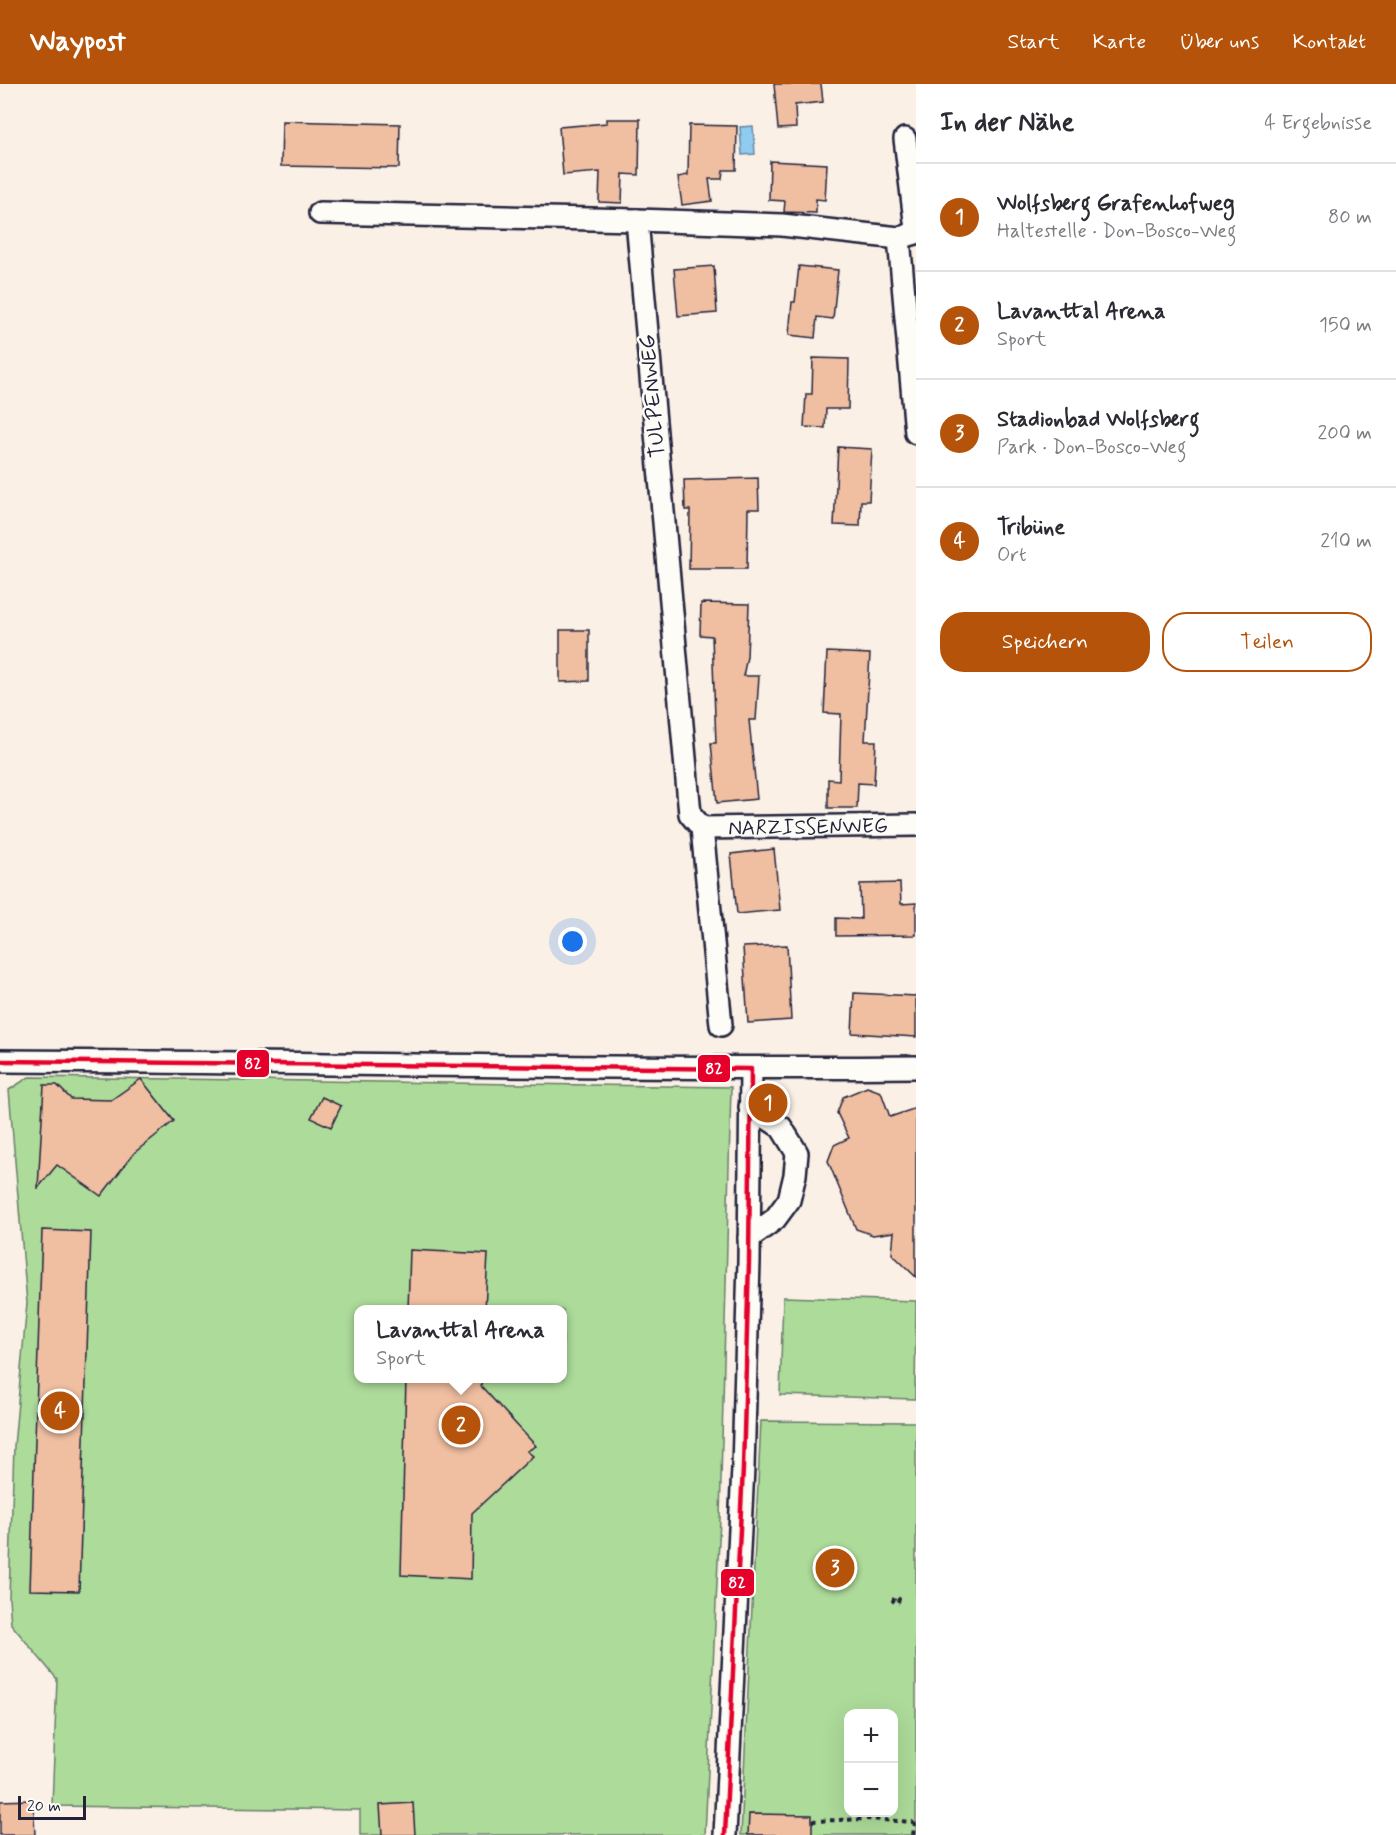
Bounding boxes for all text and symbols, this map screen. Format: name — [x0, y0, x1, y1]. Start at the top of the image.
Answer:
text: Waypost — [30, 24, 126, 61]
text: Start — [1008, 28, 1060, 56]
text: Karte — [1093, 28, 1146, 56]
text: Über uns — [1179, 28, 1259, 56]
text: Kontakt — [1292, 28, 1366, 56]
text: In der Nähe — [940, 106, 1074, 140]
text: 4 Ergebnisse — [1264, 110, 1372, 137]
text: Wolfsberg Grafenhofweg — [997, 190, 1235, 218]
text: 1 — [955, 204, 964, 231]
text: 80 m — [1328, 204, 1372, 231]
text: Haltestelle · Don-Bosco-Weg — [997, 218, 1236, 245]
text: Lavanttal Arena — [997, 298, 1166, 326]
text: 2 — [955, 312, 964, 339]
text: 150 m — [1319, 312, 1372, 339]
text: Sport — [997, 326, 1046, 353]
street label: TULPENWEG — [634, 333, 672, 459]
text: Stadionbad Wolfsberg — [997, 406, 1199, 434]
text: 3 — [955, 420, 964, 447]
text: 200 m — [1317, 420, 1372, 447]
text: Park · Don-Bosco-Weg — [997, 434, 1186, 461]
text: Tribüne — [997, 514, 1065, 542]
text: 4 — [954, 528, 965, 555]
text: 210 m — [1320, 528, 1372, 555]
text: Ort — [997, 542, 1026, 569]
button: Speichern — [940, 612, 1150, 672]
button: Teilen — [1162, 612, 1372, 672]
street label: NARZISSENWEG — [728, 812, 888, 843]
your location — [558, 927, 587, 956]
line badge: 82 — [236, 1049, 270, 1078]
text: 82 — [244, 1054, 262, 1075]
line badge: 82 — [697, 1054, 731, 1083]
text: 82 — [705, 1059, 723, 1080]
pin: 1 — [748, 1080, 788, 1126]
popup — [354, 1305, 567, 1383]
text: Lavanttal Arena — [376, 1317, 545, 1345]
text: Sport — [376, 1345, 426, 1372]
pin: 4 — [40, 1388, 80, 1434]
pin: 2 — [442, 1402, 480, 1448]
pin: 3 — [816, 1546, 854, 1590]
line badge: 82 — [720, 1568, 755, 1597]
text: 82 — [728, 1573, 746, 1594]
map controls — [844, 1709, 898, 1817]
button: + — [844, 1709, 898, 1763]
button: − — [844, 1763, 898, 1817]
scale bar — [18, 1793, 86, 1820]
text: 20 m — [27, 1796, 61, 1817]

